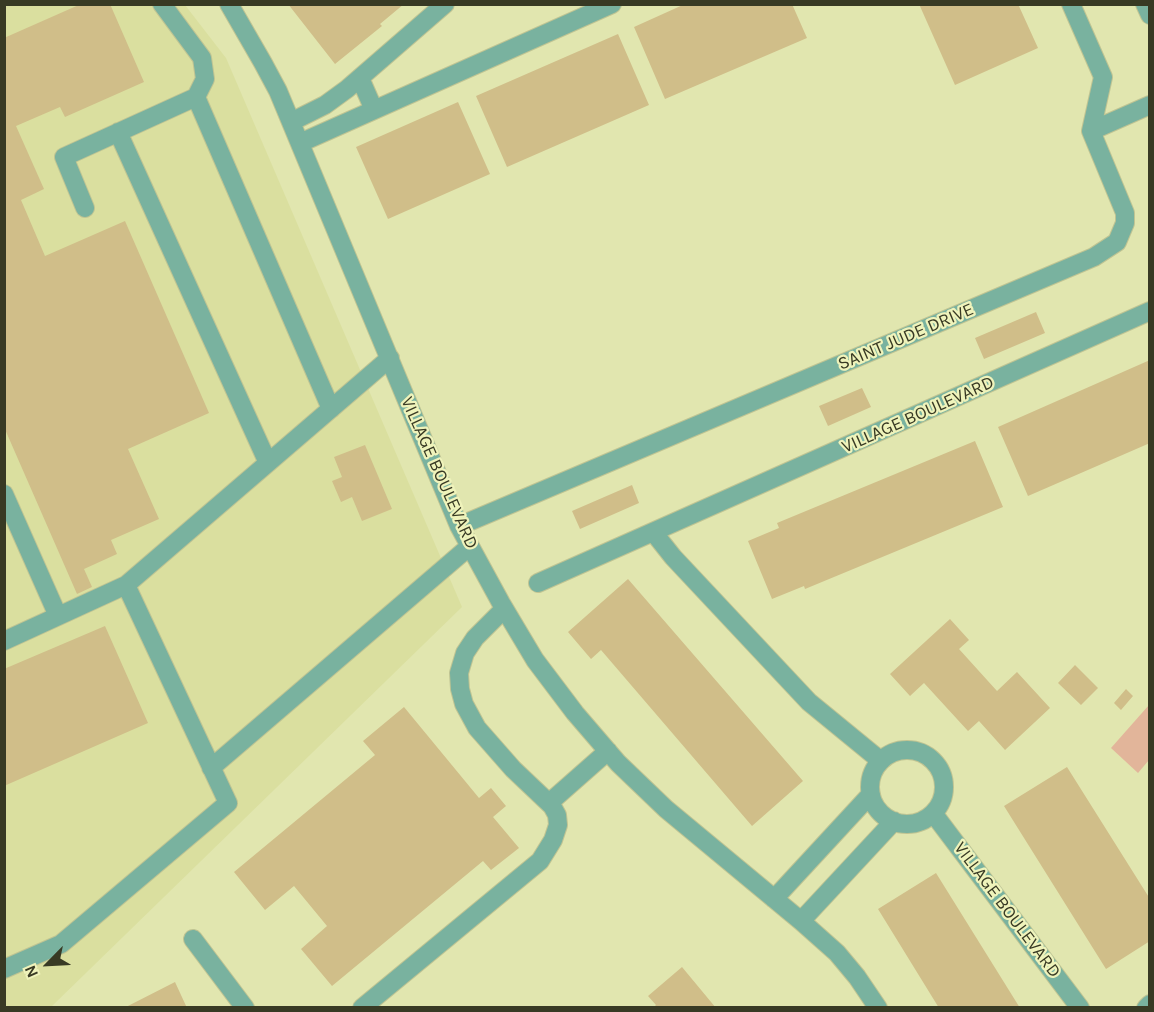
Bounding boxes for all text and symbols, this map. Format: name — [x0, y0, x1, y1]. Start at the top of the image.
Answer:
street label: SAINT JUDE DRIVE — [835, 299, 977, 375]
street label: VILLAGE BOULEVARD — [839, 372, 997, 458]
street label: VILLAGE BOULEVARD — [396, 394, 482, 552]
street label: VILLAGE BOULEVARD — [949, 838, 1065, 982]
north arrow — [18, 934, 78, 994]
text: N — [20, 962, 42, 981]

